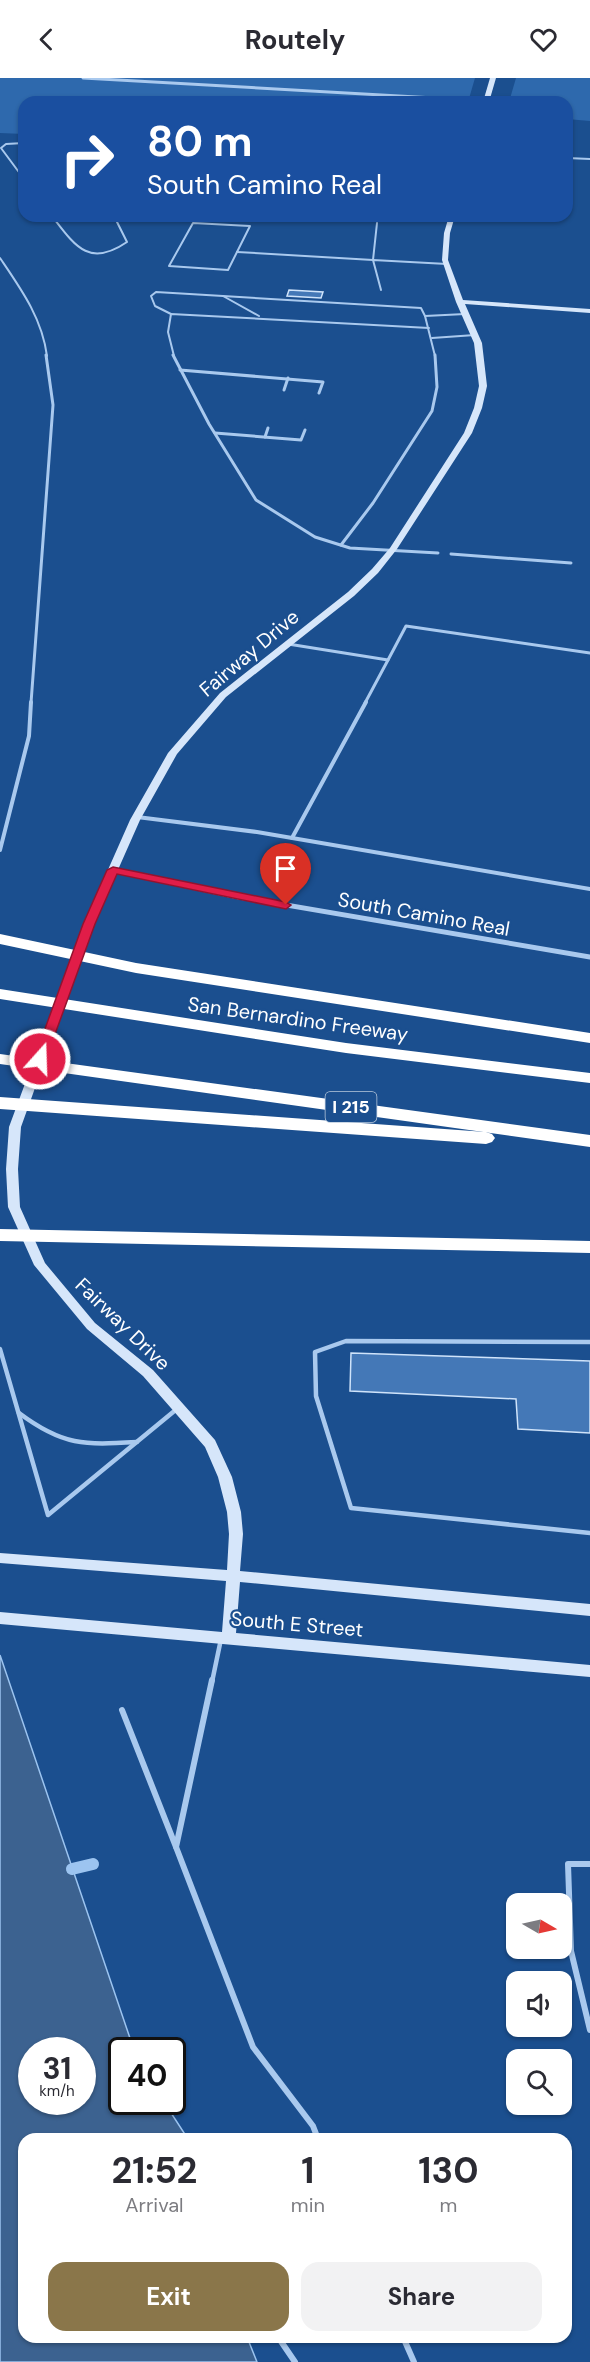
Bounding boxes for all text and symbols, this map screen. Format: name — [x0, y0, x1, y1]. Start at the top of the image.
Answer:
text: Routely — [245, 22, 345, 57]
icon: back — [30, 23, 63, 56]
icon: heart — [527, 23, 560, 56]
text: 80 m — [147, 114, 253, 169]
icon: right — [48, 120, 126, 198]
text: South Camino Real — [147, 167, 382, 202]
street label: Fairway Drive — [194, 604, 304, 702]
pin — [260, 843, 311, 905]
icon: arrive — [269, 852, 302, 885]
street label: South Camino Real — [336, 886, 512, 942]
street label: San Bernardino Freeway — [186, 991, 410, 1047]
position arrow — [8, 1027, 72, 1091]
road number: I 215 — [326, 1092, 376, 1122]
street label: Fairway Drive — [70, 1272, 176, 1376]
street label: South E Street — [230, 1605, 364, 1643]
north arrow — [506, 1893, 572, 1959]
map controls — [506, 1893, 572, 2115]
button: sound — [506, 1971, 572, 2037]
speed limit sign: 40 — [108, 2037, 186, 2115]
text: 31 — [43, 2049, 71, 2088]
button: search — [506, 2049, 572, 2115]
text: km/h — [39, 2081, 75, 2101]
text: 21:52 — [111, 2147, 197, 2194]
text: 1 — [301, 2147, 314, 2194]
text: 130 — [418, 2147, 479, 2194]
text: Arrival — [125, 2192, 184, 2218]
text: min — [291, 2192, 325, 2218]
text: m — [440, 2192, 457, 2218]
button: Exit — [48, 2262, 289, 2331]
button: Share — [301, 2262, 542, 2331]

